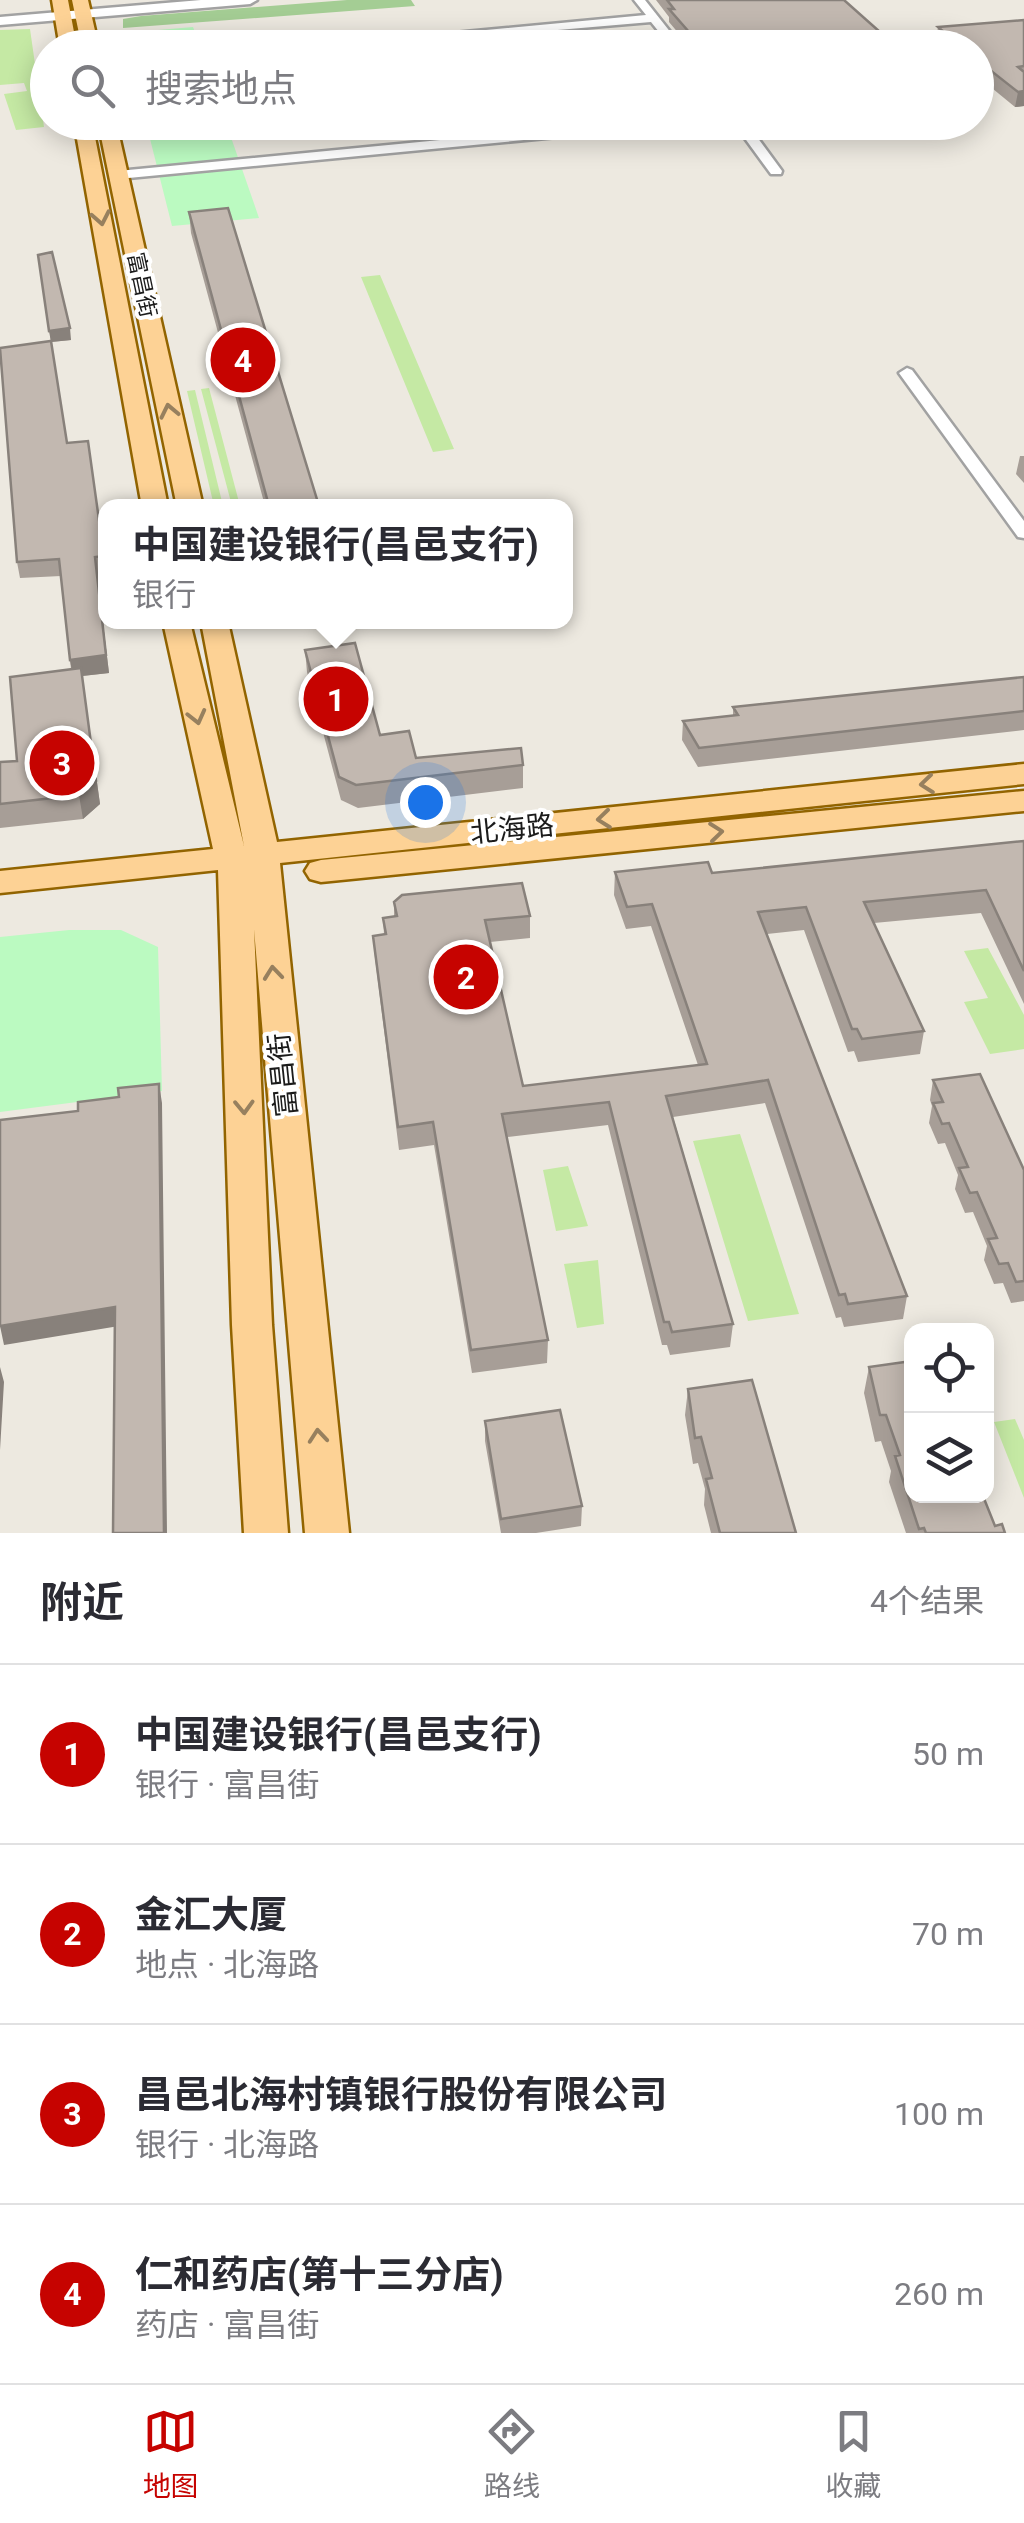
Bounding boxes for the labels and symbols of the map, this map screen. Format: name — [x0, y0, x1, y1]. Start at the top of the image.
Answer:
one-way arrow — [90, 210, 111, 227]
street label: 富昌街 — [123, 250, 161, 320]
pin: 4 — [210, 322, 276, 398]
one-way arrow — [160, 403, 181, 420]
pin: 1 — [304, 662, 368, 736]
one-way arrow — [185, 708, 206, 725]
pin: 3 — [30, 726, 94, 800]
one-way arrow — [919, 773, 935, 794]
your location — [400, 777, 451, 828]
street label: 北海路 — [468, 808, 556, 850]
one-way arrow — [596, 808, 612, 829]
one-way arrow — [709, 822, 725, 844]
pin: 2 — [434, 940, 498, 1014]
one-way arrow — [263, 965, 285, 981]
street label: 富昌街 — [262, 1031, 304, 1119]
one-way arrow — [234, 1099, 255, 1115]
one-way arrow — [308, 1428, 329, 1444]

